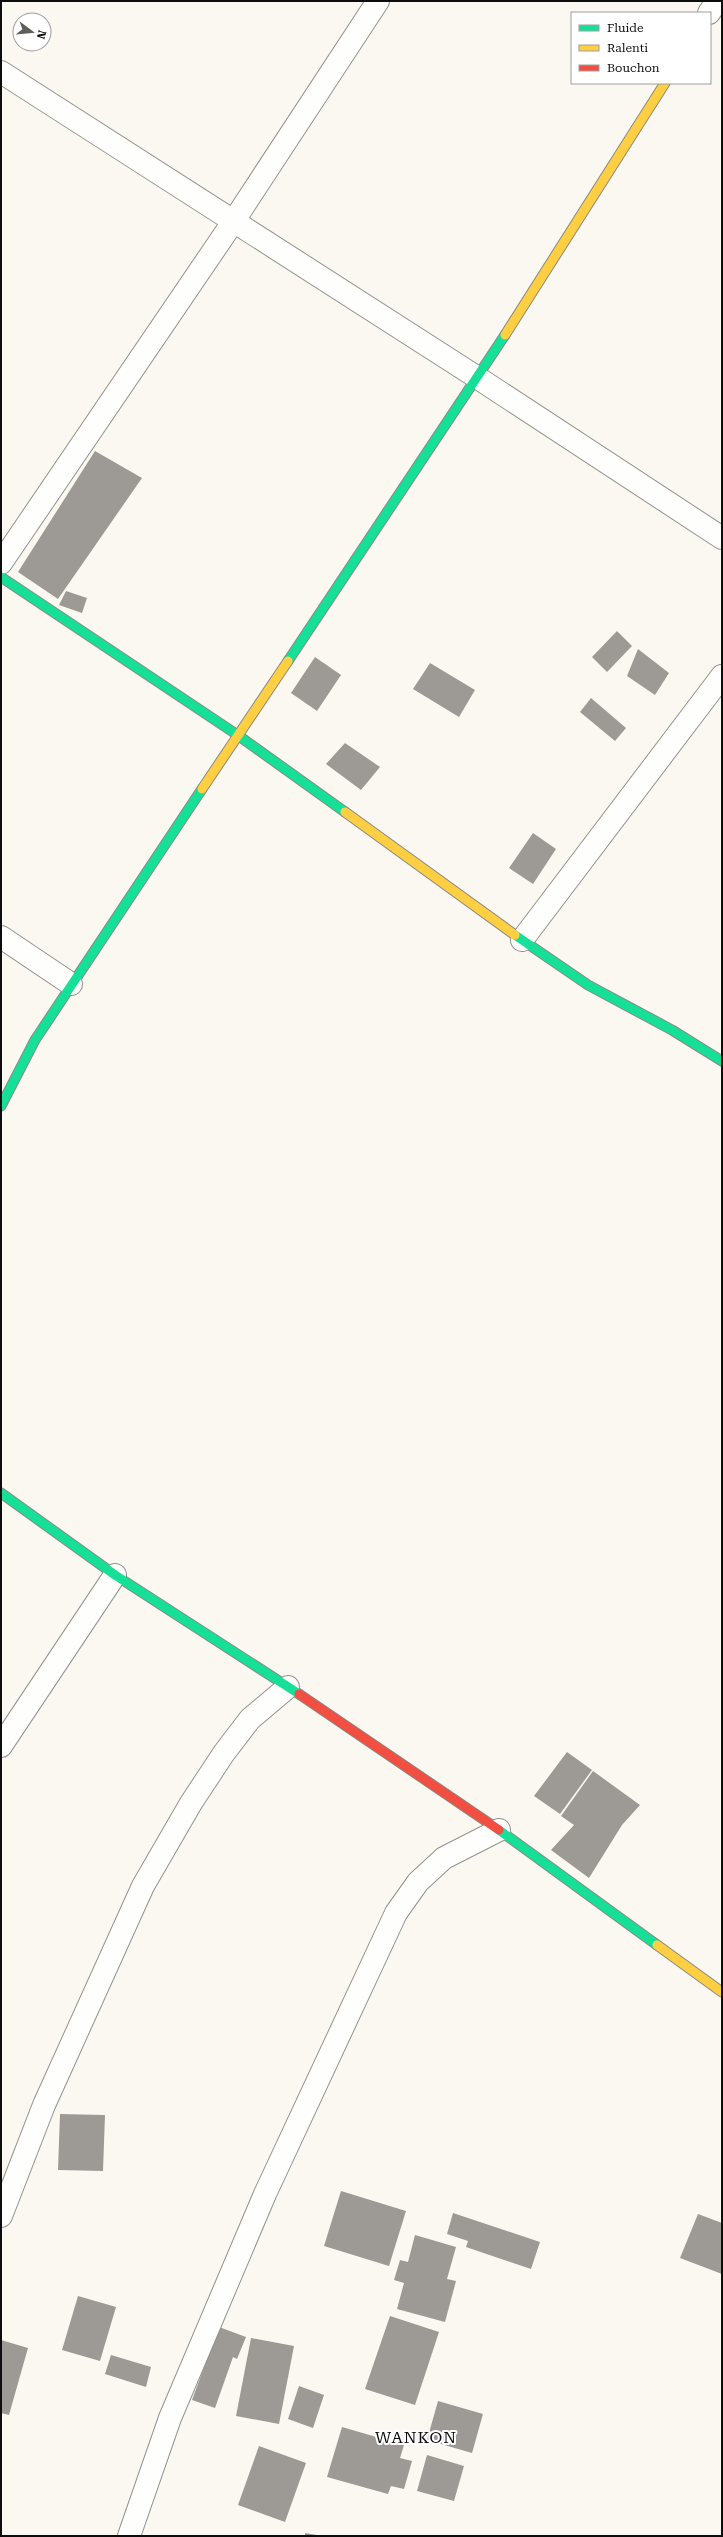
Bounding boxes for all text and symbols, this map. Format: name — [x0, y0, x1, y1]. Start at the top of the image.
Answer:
north arrow — [12, 12, 52, 52]
legend — [571, 12, 711, 84]
text: Fluide — [607, 21, 644, 35]
text: N — [34, 29, 49, 41]
text: Ralenti — [607, 41, 648, 55]
text: Bouchon — [607, 61, 660, 75]
district label: WANKON — [375, 2428, 457, 2447]

